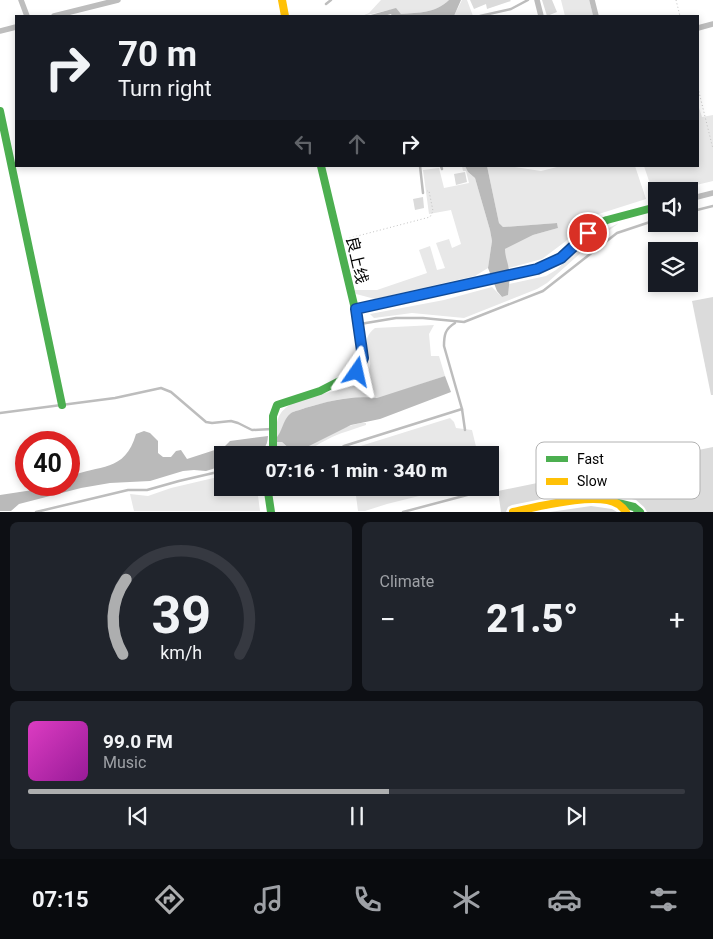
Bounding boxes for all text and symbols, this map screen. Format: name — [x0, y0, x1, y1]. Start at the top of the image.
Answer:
text: 70 m — [118, 34, 197, 75]
icon: right — [35, 35, 100, 100]
text: Turn right — [118, 76, 212, 101]
icon: left — [290, 130, 318, 158]
icon: ahead — [343, 130, 371, 158]
icon: right — [396, 130, 424, 158]
map controls — [648, 182, 698, 292]
button: sound — [648, 182, 698, 232]
pin — [567, 212, 609, 254]
icon: arrive — [574, 219, 602, 247]
street label: 良上线 — [342, 234, 372, 286]
button: layers — [648, 242, 698, 292]
position arrow — [330, 345, 382, 397]
speed limit sign: 40 — [15, 431, 80, 496]
legend — [536, 442, 700, 499]
text: Fast — [577, 451, 604, 467]
text: 07:16 · 1 min · 340 m — [265, 459, 448, 482]
text: Slow — [577, 473, 608, 489]
text: Climate — [380, 572, 434, 591]
text: 39 — [151, 585, 211, 646]
text: 21.5° — [486, 597, 578, 641]
text: − — [380, 603, 396, 636]
text: + — [669, 603, 685, 636]
text: km/h — [160, 642, 202, 663]
text: 99.0 FM — [103, 730, 173, 753]
text: Music — [103, 753, 146, 772]
icon: previous — [124, 802, 152, 830]
icon: pause — [343, 802, 371, 830]
icon: next — [562, 802, 590, 830]
icon: directions — [152, 882, 187, 917]
icon: music — [251, 882, 286, 917]
icon: phone — [350, 882, 385, 917]
icon: climate — [449, 882, 484, 917]
icon: car — [547, 882, 582, 917]
icon: filters — [646, 882, 681, 917]
text: 07:15 — [32, 887, 89, 912]

